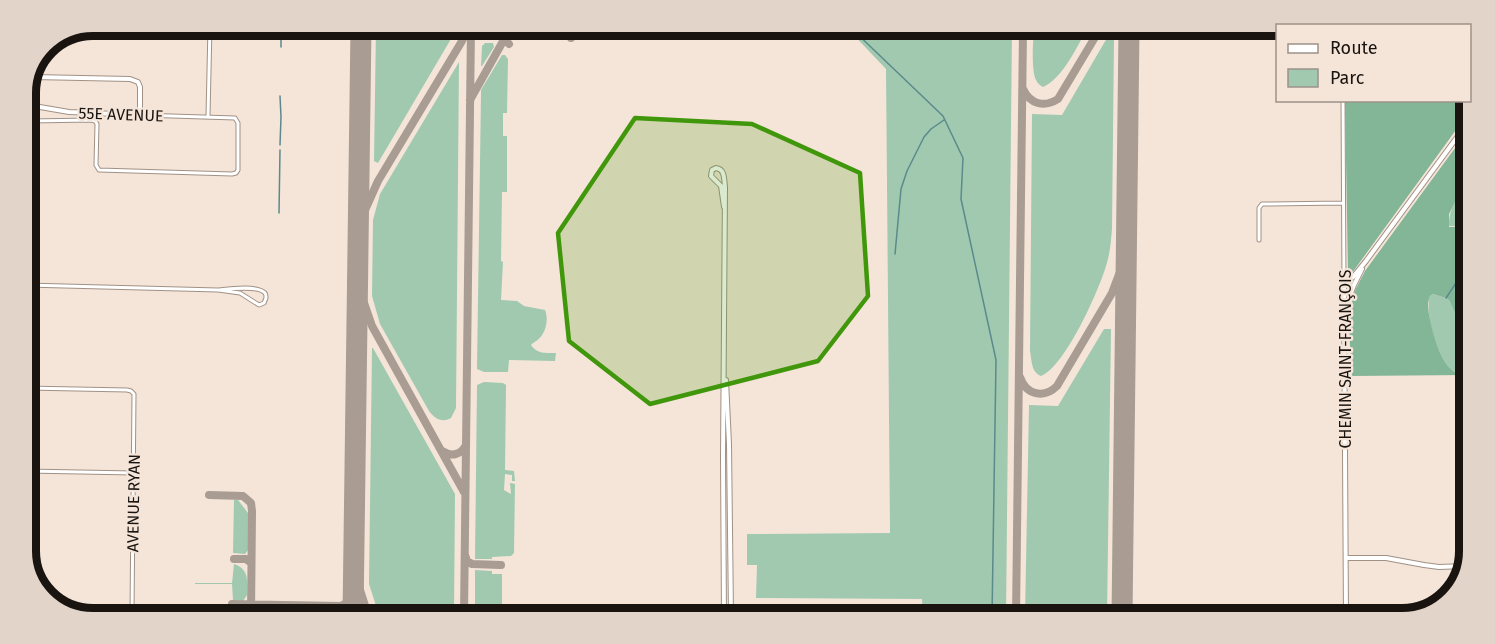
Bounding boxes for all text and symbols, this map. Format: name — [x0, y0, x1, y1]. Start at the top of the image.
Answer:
legend — [1276, 24, 1471, 102]
text: Route — [1330, 37, 1378, 59]
text: Parc — [1330, 67, 1365, 89]
street label: 55E AVENUE — [78, 104, 164, 125]
street label: CHEMIN SAINT-FRANÇOIS — [1336, 269, 1356, 448]
street label: AVENUE RYAN — [123, 454, 144, 552]

